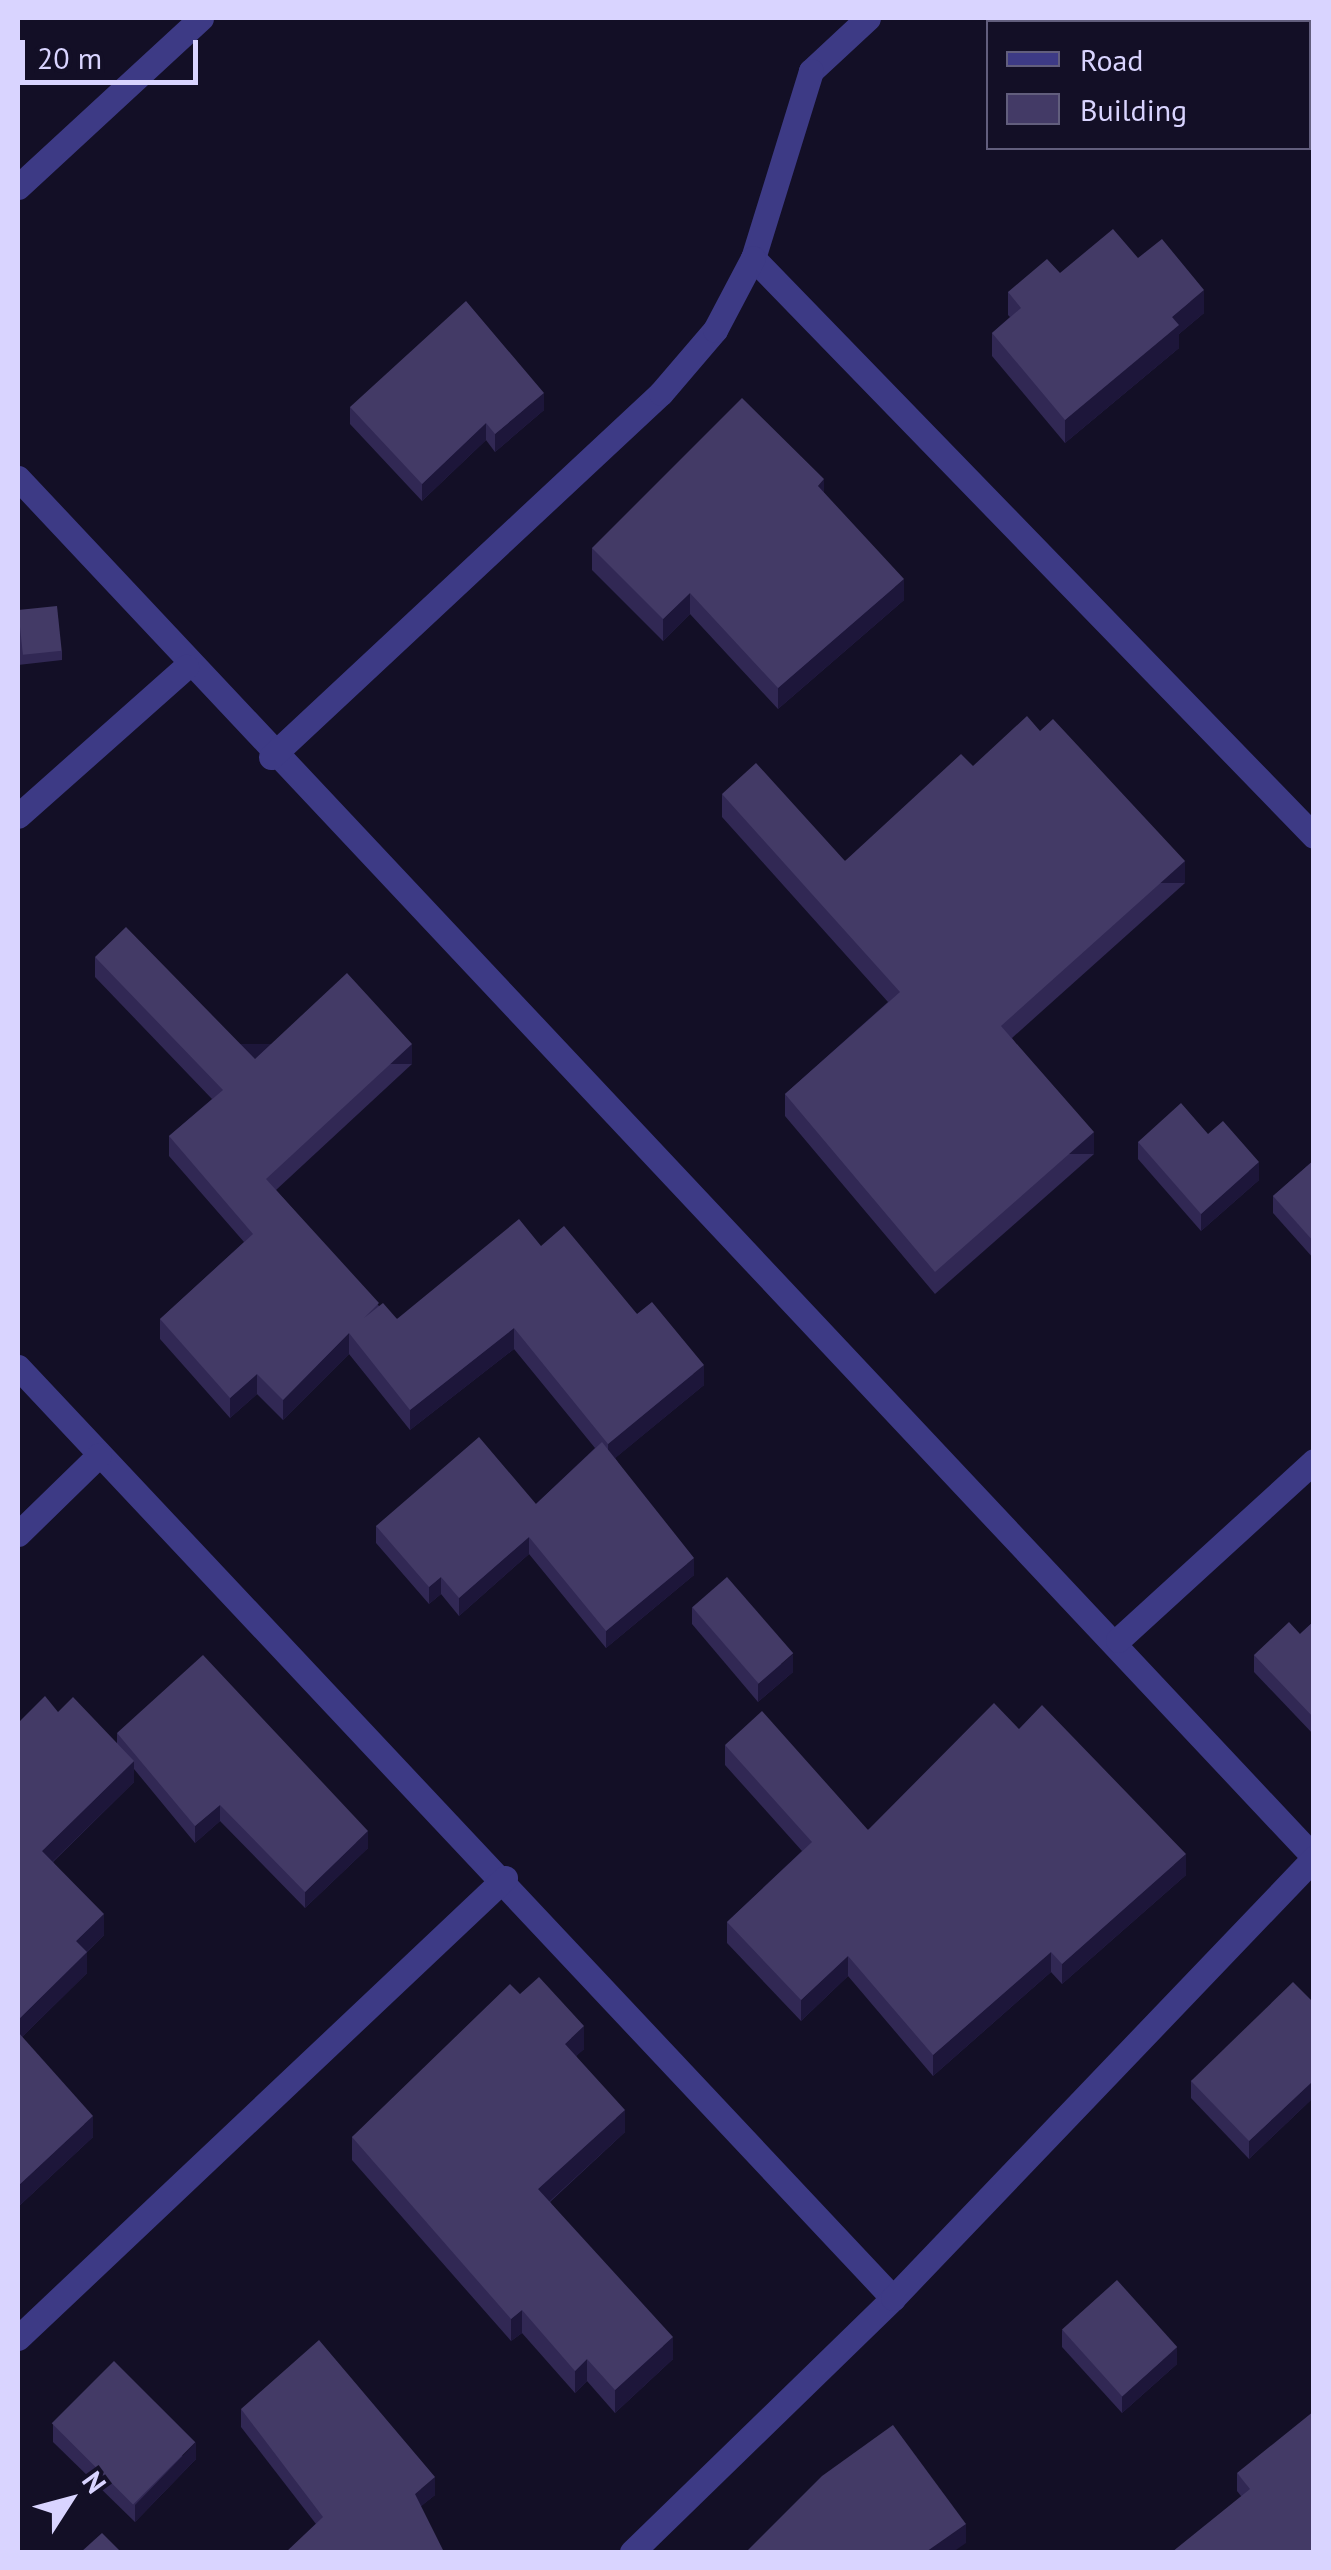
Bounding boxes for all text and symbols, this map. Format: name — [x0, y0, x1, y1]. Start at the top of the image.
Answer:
scale bar — [25, 20, 202, 82]
legend — [986, 20, 1311, 150]
text: 20 m — [37, 38, 102, 77]
text: Road — [1080, 40, 1144, 79]
text: Building — [1080, 90, 1187, 129]
north arrow — [20, 2450, 120, 2550]
text: N — [74, 2464, 115, 2500]

